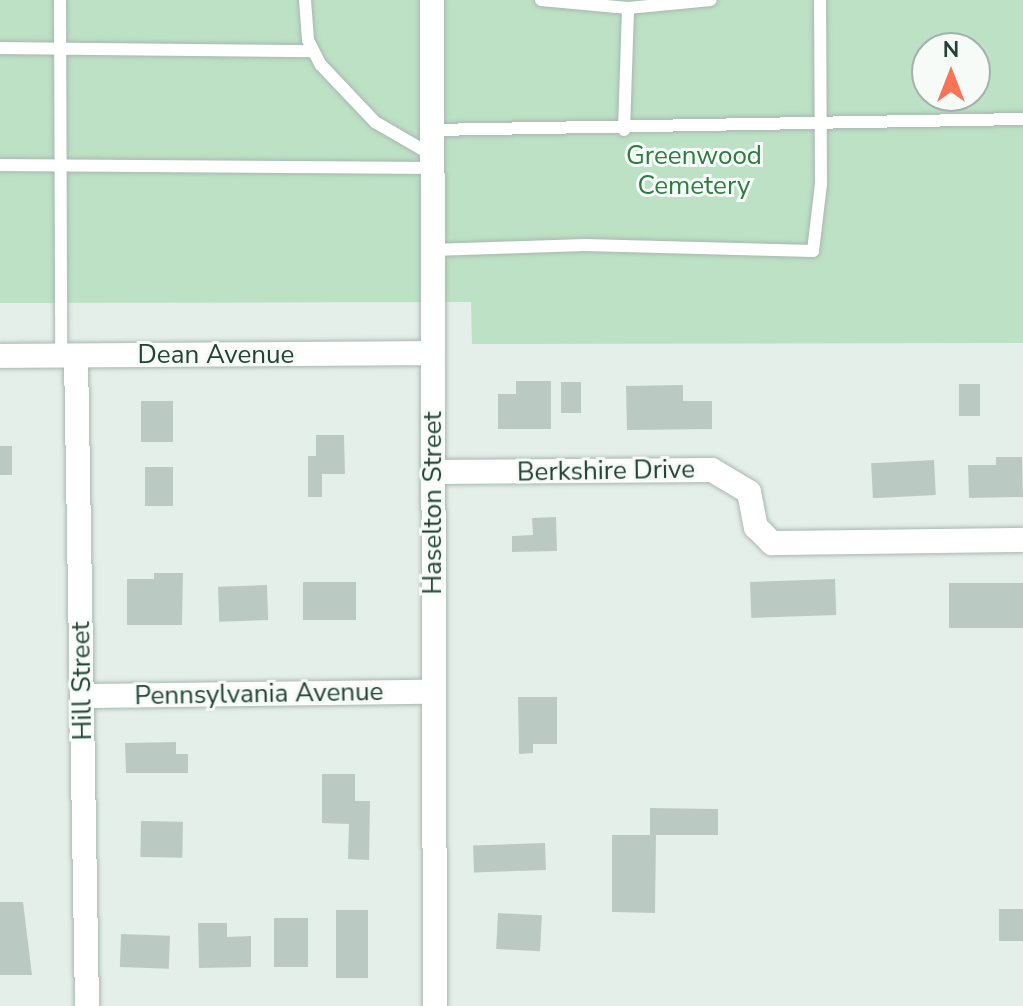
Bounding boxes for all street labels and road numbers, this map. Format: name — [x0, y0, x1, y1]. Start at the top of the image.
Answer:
street label: Dean Avenue — [138, 339, 294, 371]
street label: Haselton Street — [417, 411, 449, 595]
street label: Berkshire Drive — [517, 454, 695, 488]
street label: Hill Street — [65, 621, 99, 741]
street label: Pennsylvania Avenue — [134, 676, 384, 712]

